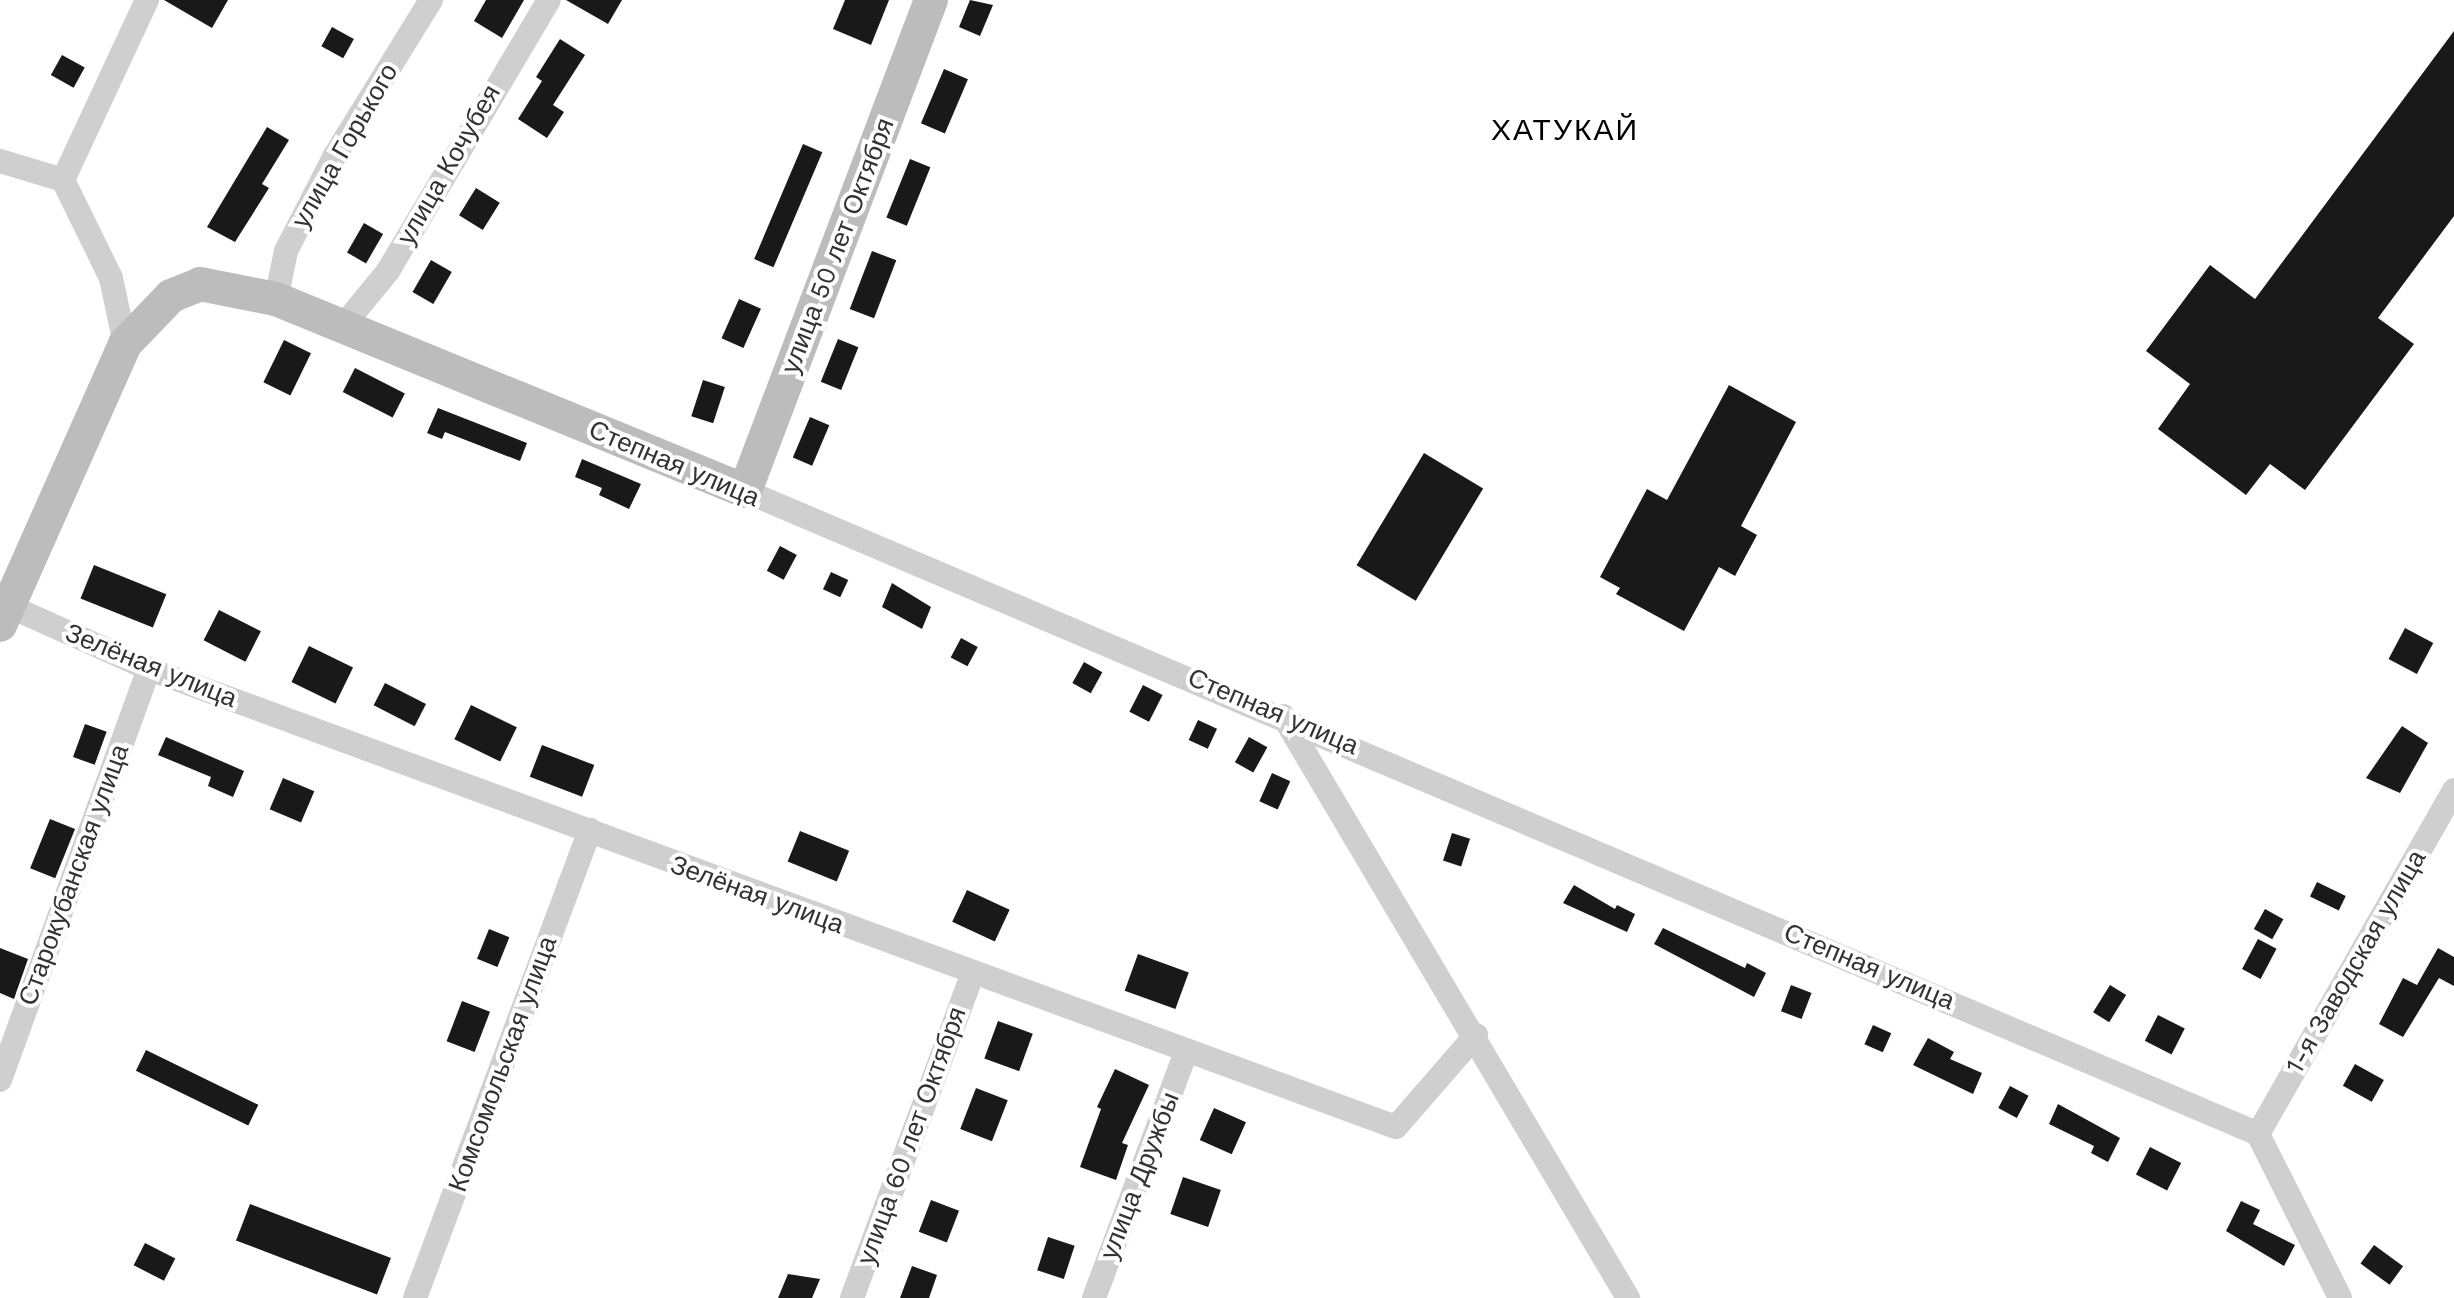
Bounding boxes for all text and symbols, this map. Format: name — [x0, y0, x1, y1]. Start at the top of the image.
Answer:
street label: улица Горького — [285, 58, 405, 234]
street label: улица Кочубея — [391, 80, 507, 250]
district label: ХАТУКАЙ — [1491, 112, 1639, 148]
street label: улица 50 лет Октября — [775, 114, 901, 378]
street label: Степная улица — [584, 414, 764, 514]
street label: Зелёная улица — [61, 617, 241, 715]
street label: Степная улица — [1183, 662, 1363, 762]
street label: Старокубанская улица — [12, 740, 136, 1010]
street label: 1-я Заводская улица — [2279, 845, 2433, 1079]
street label: Зелёная улица — [666, 849, 848, 941]
street label: Степная улица — [1779, 917, 1959, 1017]
street label: Комсомольская улица — [442, 932, 564, 1196]
street label: улица 60 лет Октября — [851, 1003, 973, 1269]
street label: улица Дружбы — [1094, 1088, 1186, 1264]

